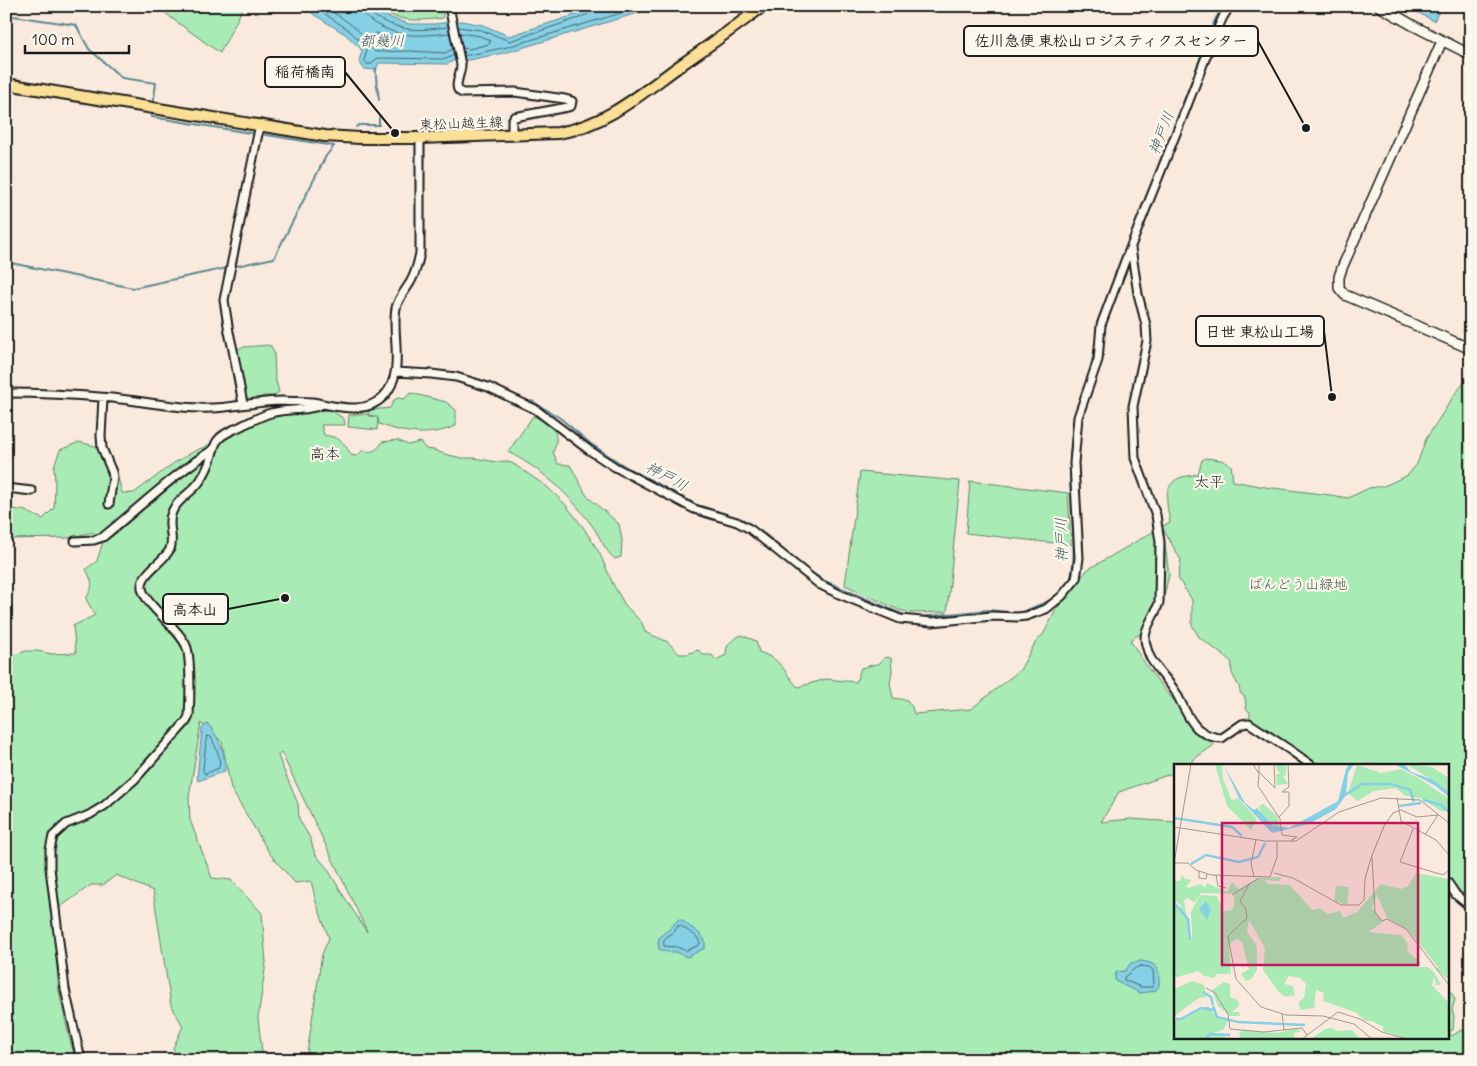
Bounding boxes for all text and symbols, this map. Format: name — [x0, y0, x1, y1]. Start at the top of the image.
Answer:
scale bar — [25, 22, 129, 54]
callout: 佐川急便 東松山ロジスティクスセンター — [964, 26, 1258, 56]
text: 100 m — [32, 30, 74, 49]
water label: 都幾川 — [359, 31, 405, 50]
text: 佐川急便 東松山ロジスティクスセンター — [975, 31, 1247, 50]
callout: 稲荷橋南 — [265, 57, 345, 87]
text: 稲荷橋南 — [275, 62, 335, 81]
water label: 神戸川 — [1144, 109, 1178, 157]
street label: 東松山越生線 — [419, 113, 503, 133]
callout: 日世 東松山工場 — [1196, 316, 1324, 346]
text: 日世 東松山工場 — [1206, 322, 1314, 341]
district label: 高本 — [310, 444, 340, 463]
water label: 神戸川 — [643, 457, 691, 495]
district label: 太平 — [1194, 472, 1224, 491]
water label: 神戸川 — [1051, 517, 1071, 563]
park label: ばんどう山緑地 — [1249, 575, 1347, 593]
callout: 高本山 — [163, 594, 228, 624]
text: 高本山 — [172, 600, 218, 619]
inset map — [1174, 764, 1450, 1038]

